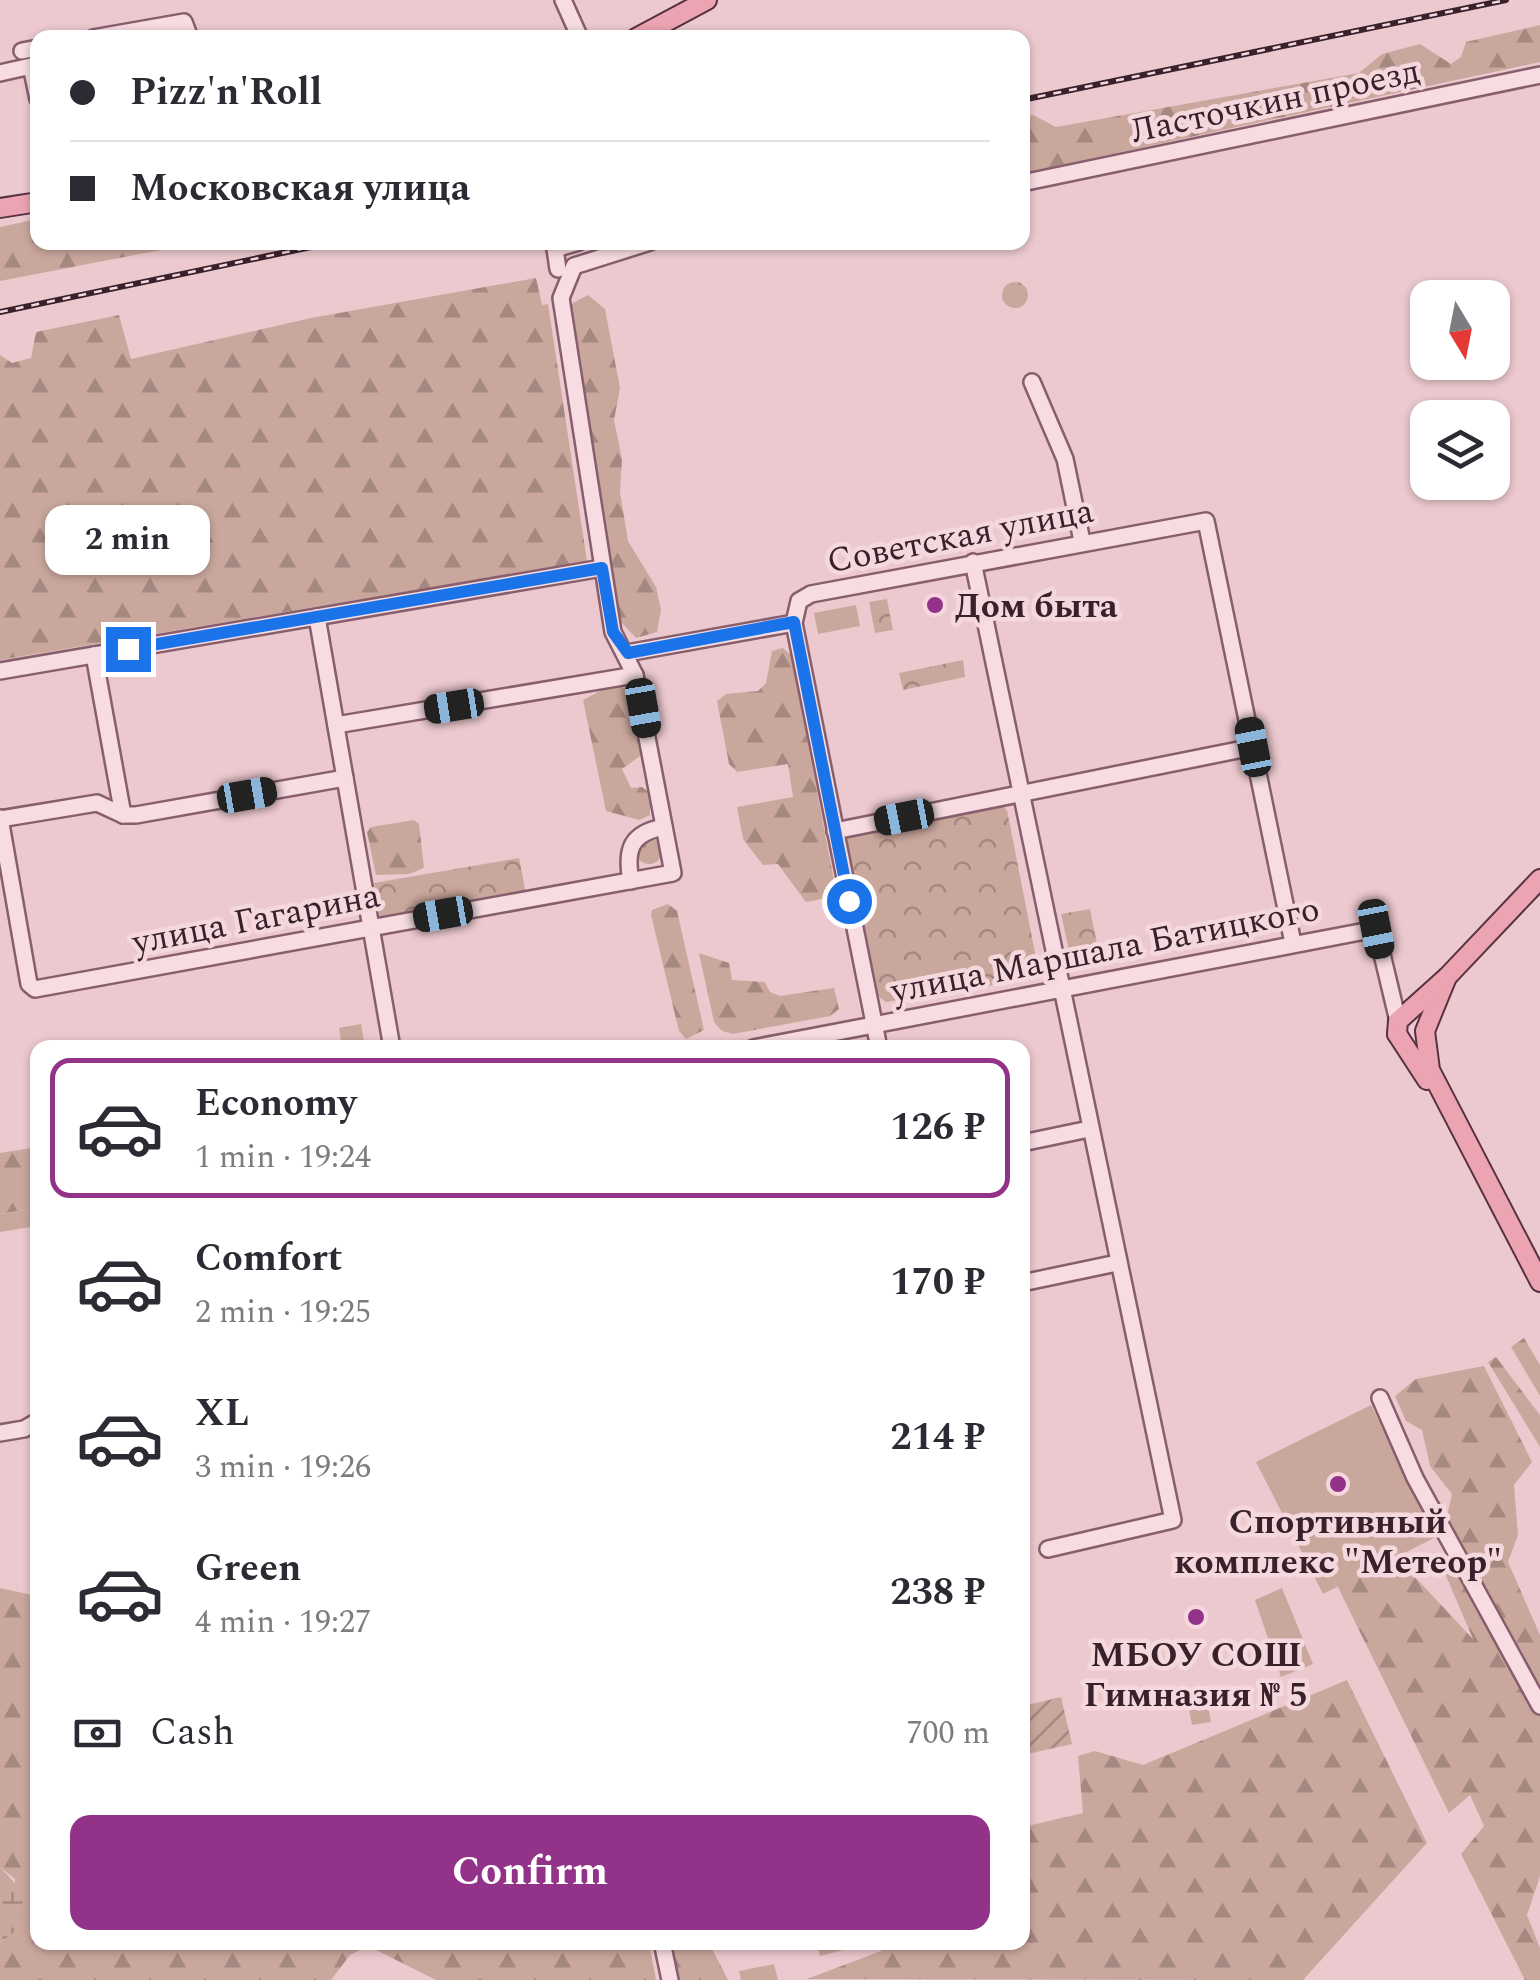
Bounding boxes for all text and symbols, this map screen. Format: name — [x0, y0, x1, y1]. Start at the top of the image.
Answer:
street label: Ласточкин проезд — [1126, 45, 1425, 158]
text: Pizz'n'Roll — [130, 64, 322, 122]
text: Московская улица — [130, 160, 470, 218]
north arrow — [1410, 280, 1510, 380]
map controls — [1410, 280, 1510, 500]
button: layers — [1410, 400, 1510, 500]
street label: Советская улица — [822, 485, 1098, 588]
callout: 2 min — [46, 504, 210, 574]
text: 2 min — [85, 515, 170, 564]
place label: Дом быта — [955, 580, 1118, 633]
marker: Дом быта — [924, 594, 946, 616]
route end — [106, 627, 151, 672]
car — [623, 676, 663, 740]
car — [422, 686, 486, 726]
car — [1233, 715, 1273, 779]
car — [215, 775, 279, 815]
car — [872, 797, 936, 837]
street label: улица Гагарина — [127, 870, 385, 970]
route start — [827, 879, 872, 924]
street label: улица Маршала Батицкого — [885, 883, 1324, 1018]
car — [411, 894, 475, 934]
car — [1356, 897, 1396, 961]
text: Economy — [195, 1075, 356, 1133]
icon: car — [75, 1083, 165, 1173]
text: 126 ₽ — [890, 1099, 985, 1157]
text: 1 min · 19:24 — [195, 1133, 371, 1182]
text: Comfort — [195, 1230, 342, 1288]
icon: car — [75, 1238, 165, 1328]
text: 170 ₽ — [890, 1254, 985, 1312]
text: 2 min · 19:25 — [195, 1288, 371, 1337]
text: XL — [195, 1385, 249, 1443]
icon: car — [75, 1393, 165, 1483]
text: 214 ₽ — [890, 1409, 985, 1467]
text: 3 min · 19:26 — [195, 1443, 371, 1492]
marker: Спортивный комплекс "Метеор" — [1327, 1473, 1349, 1495]
place label: Спортивный комплекс "Метеор" — [1174, 1496, 1502, 1589]
text: Green — [195, 1540, 302, 1598]
icon: car — [75, 1548, 165, 1638]
text: 238 ₽ — [890, 1564, 985, 1622]
text: 4 min · 19:27 — [195, 1598, 371, 1647]
marker: МБОУ СОШ Гимназия № 5 — [1185, 1606, 1207, 1628]
place label: МБОУ СОШ Гимназия № 5 — [1084, 1629, 1308, 1722]
text: Cash — [150, 1704, 235, 1762]
icon: cash — [70, 1706, 125, 1761]
text: 700 m — [906, 1709, 990, 1758]
button: Confirm — [70, 1815, 990, 1930]

